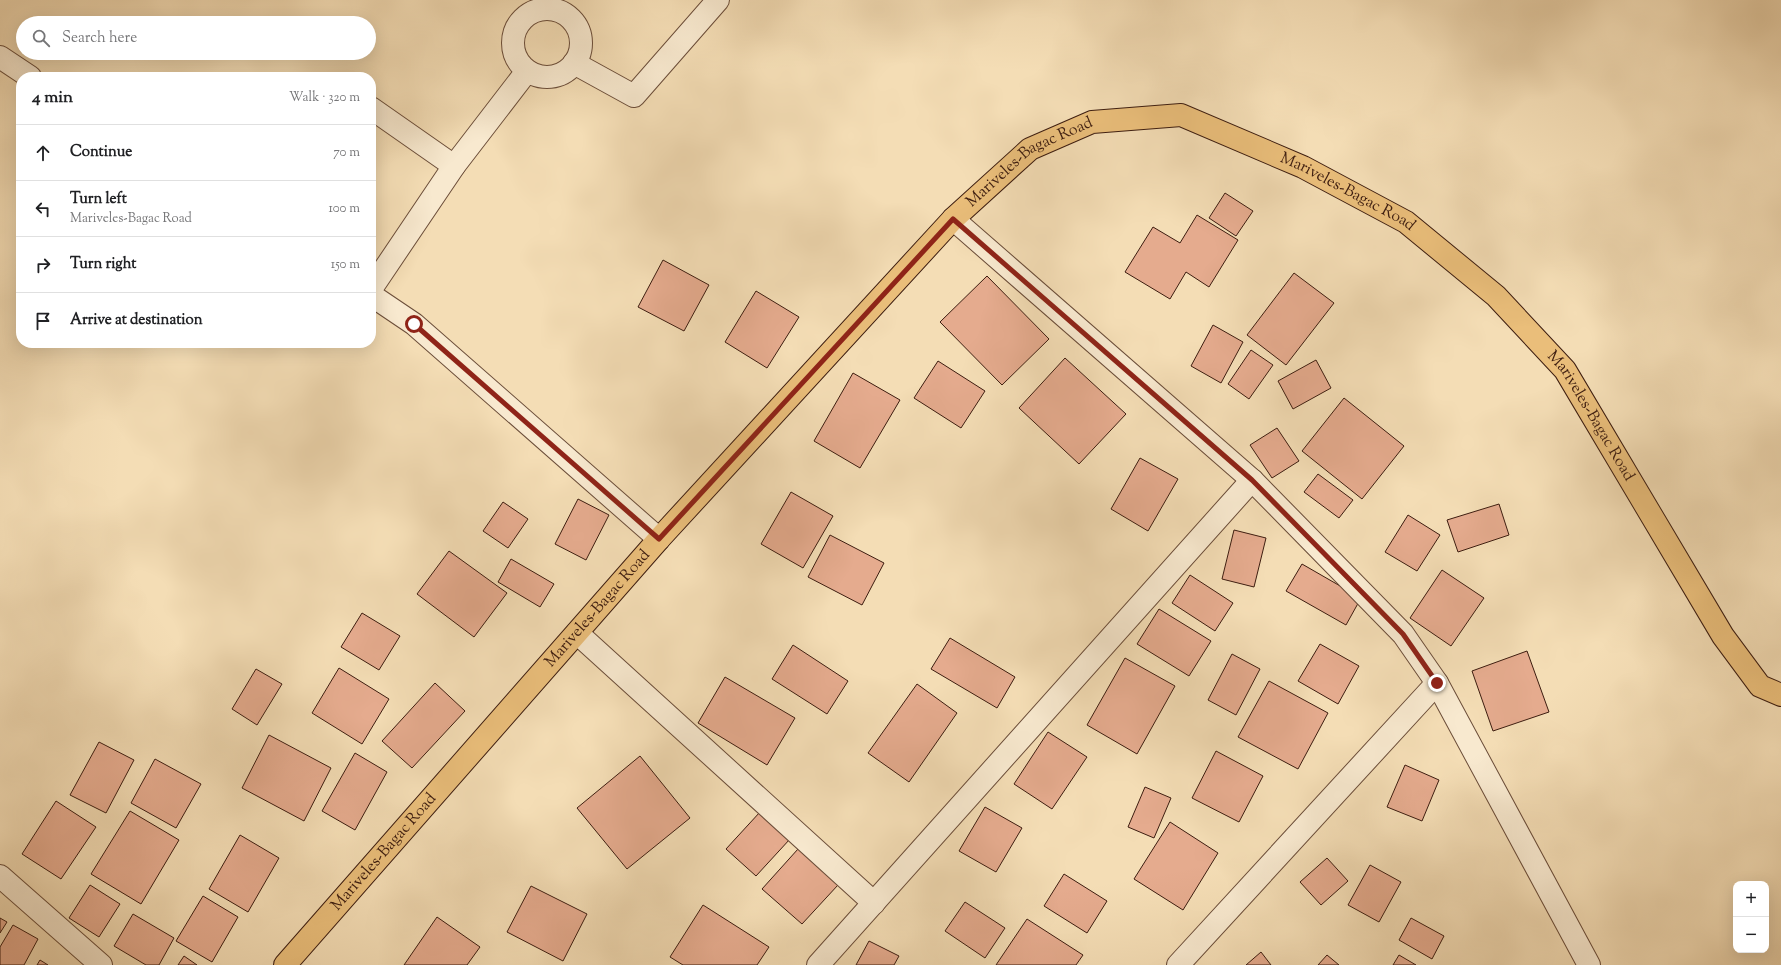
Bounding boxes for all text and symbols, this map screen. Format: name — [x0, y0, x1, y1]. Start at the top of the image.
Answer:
search box — [16, 16, 376, 60]
icon: search — [30, 27, 52, 49]
text: Search here — [62, 28, 137, 49]
text: 4 min — [32, 86, 73, 110]
text: Walk · 320 m — [289, 89, 360, 107]
street label: Mariveles-Bagac Road — [961, 111, 1097, 213]
icon: ahead — [32, 142, 54, 164]
text: Continue — [70, 142, 132, 163]
text: 70 m — [333, 144, 360, 162]
street label: Mariveles-Bagac Road — [1276, 147, 1420, 237]
text: Turn left — [70, 189, 127, 210]
icon: left — [32, 198, 54, 220]
text: 100 m — [328, 200, 360, 218]
text: Mariveles-Bagac Road — [70, 210, 192, 228]
icon: right — [32, 254, 54, 276]
text: Turn right — [70, 254, 136, 275]
text: 150 m — [331, 256, 360, 274]
icon: arrive — [32, 310, 54, 332]
text: Arrive at destination — [70, 310, 203, 331]
route start — [405, 315, 423, 333]
street label: Mariveles-Bagac Road — [1541, 346, 1640, 486]
street label: Mariveles-Bagac Road — [540, 545, 656, 673]
route end — [1428, 674, 1446, 692]
street label: Mariveles-Bagac Road — [326, 788, 442, 916]
map controls — [1733, 881, 1769, 953]
button: + — [1733, 881, 1769, 917]
button: − — [1733, 917, 1769, 953]

